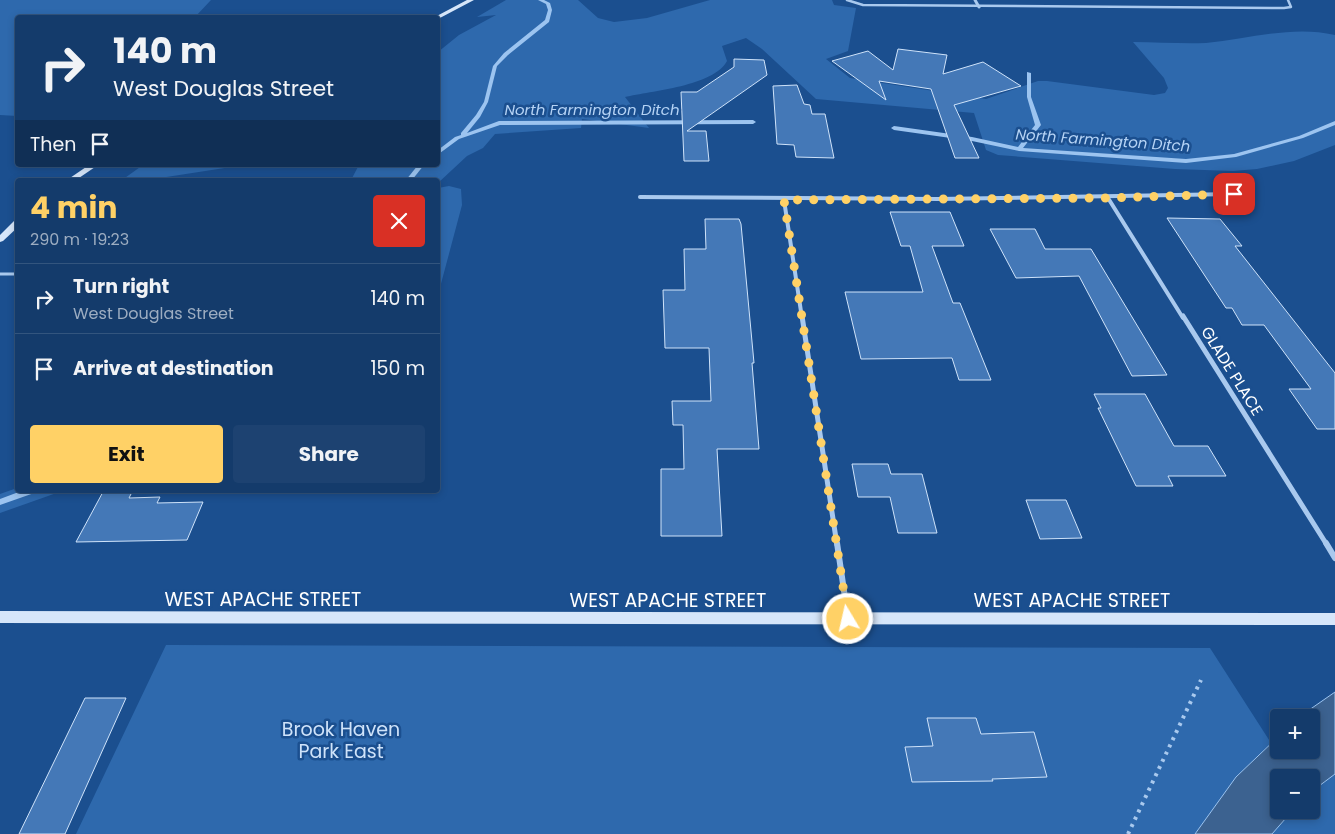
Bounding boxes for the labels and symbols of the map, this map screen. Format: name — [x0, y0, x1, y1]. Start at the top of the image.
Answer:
water label: North Farmington Ditch — [504, 99, 680, 120]
water label: North Farmington Ditch — [1015, 123, 1191, 157]
pin — [1213, 173, 1255, 215]
street label: GLADE PLACE — [1195, 322, 1269, 420]
street label: WEST APACHE STREET — [165, 586, 361, 613]
street label: WEST APACHE STREET — [570, 587, 766, 614]
street label: WEST APACHE STREET — [974, 587, 1170, 614]
position arrow — [821, 592, 873, 644]
park label: Brook Haven Park East — [282, 716, 400, 765]

